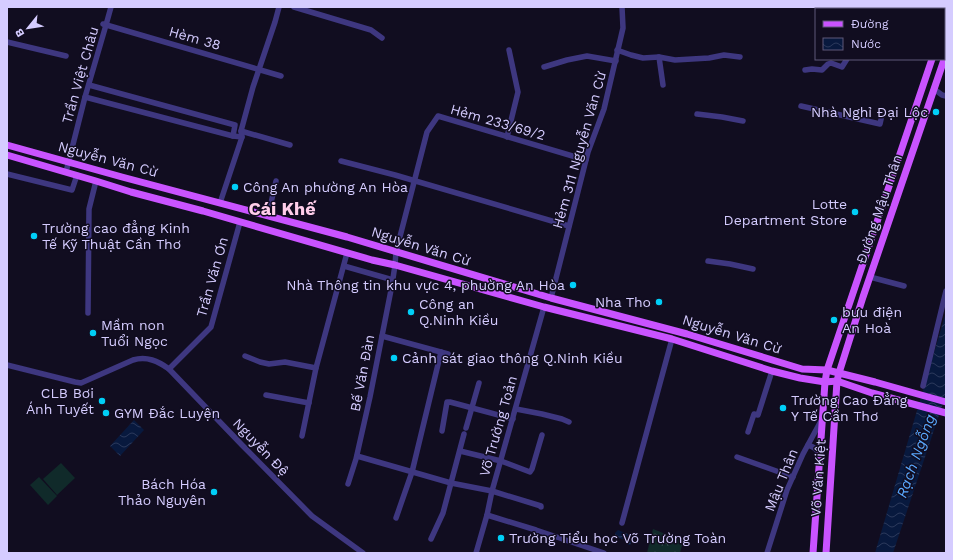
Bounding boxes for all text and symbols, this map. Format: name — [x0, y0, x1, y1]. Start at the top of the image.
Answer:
north arrow — [8, 8, 48, 48]
legend — [815, 8, 945, 60]
text: Đường — [851, 17, 889, 31]
street label: Hèm 38 — [167, 23, 223, 53]
street label: Trần Việt Châu — [59, 25, 101, 125]
text: B — [12, 26, 27, 39]
text: Nước — [851, 37, 881, 51]
street label: Hẻm 311 Nguyễn Văn Cừ — [549, 69, 609, 230]
street label: Hẻm 233/69/2 — [449, 101, 547, 143]
place label: Nhà Nghỉ Đại Lộc — [811, 104, 928, 120]
marker: Nhà Nghỉ Đại Lộc — [931, 107, 941, 117]
street label: Nguyễn Văn Cừ — [57, 138, 160, 180]
street label: Đường Mậu Thân — [853, 152, 905, 266]
place label: Công An phường An Hòa — [243, 179, 408, 195]
marker: Công An phường An Hòa — [230, 182, 240, 192]
place label: Lotte Department Store — [724, 196, 847, 228]
district label: Cái Khế — [248, 198, 317, 219]
marker: Lotte Department Store — [850, 207, 860, 217]
place label: Trường cao đẳng Kinh Tế Kỹ Thuật Cần Thơ — [42, 220, 190, 252]
street label: Nguyễn Văn Cừ — [370, 223, 473, 269]
marker: Trường cao đẳng Kinh Tế Kỹ Thuật Cần Thơ — [29, 231, 39, 241]
street label: Trần Văn Ơn — [193, 235, 231, 319]
place label: Nhà Thông tin khu vực 4, phuờng An Hòa — [286, 277, 565, 293]
marker: Nhà Thông tin khu vực 4, phuờng An Hòa — [568, 280, 578, 290]
place label: Nha Tho — [595, 294, 651, 310]
place label: Công an Q.Ninh Kiều — [419, 296, 498, 328]
marker: Nha Tho — [654, 297, 664, 307]
place label: bưu điện An Hoà — [842, 304, 902, 336]
marker: Công an Q.Ninh Kiều — [406, 307, 416, 317]
street label: Nguyễn Văn Cừ — [681, 311, 784, 357]
marker: bưu điện An Hoà — [829, 315, 839, 325]
place label: Mầm non Tuổi Ngọc — [101, 317, 168, 349]
marker: Mầm non Tuổi Ngọc — [88, 328, 98, 338]
street label: Bế Văn Đàn — [347, 333, 377, 413]
place label: Cảnh sát giao thông Q.Ninh Kiều — [402, 350, 623, 366]
marker: Cảnh sát giao thông Q.Ninh Kiều — [389, 353, 399, 363]
street label: Võ Trường Toản — [476, 374, 520, 478]
place label: CLB Bơi Ánh Tuyết — [26, 385, 94, 417]
place label: Trường Cao Đẳng Y Tế Cần Thơ — [791, 392, 908, 424]
marker: CLB Bơi Ánh Tuyết — [97, 396, 107, 406]
marker: Trường Cao Đẳng Y Tế Cần Thơ — [778, 403, 788, 413]
place label: GYM Đắc Luyện — [114, 405, 220, 421]
marker: GYM Đắc Luyện — [101, 408, 111, 418]
water label: Rạch Ngỗng — [893, 412, 939, 500]
street label: Nguyễn Đệ — [230, 415, 292, 479]
street label: Võ Văn Kiệt — [807, 439, 829, 517]
street label: Mậu Thân — [761, 446, 801, 514]
place label: Bách Hóa Thảo Nguyên — [118, 476, 206, 508]
marker: Bách Hóa Thảo Nguyên — [209, 487, 219, 497]
place label: Trường Tiểu học Võ Trường Toàn — [509, 530, 726, 546]
marker: Trường Tiểu học Võ Trường Toàn — [496, 533, 506, 543]

